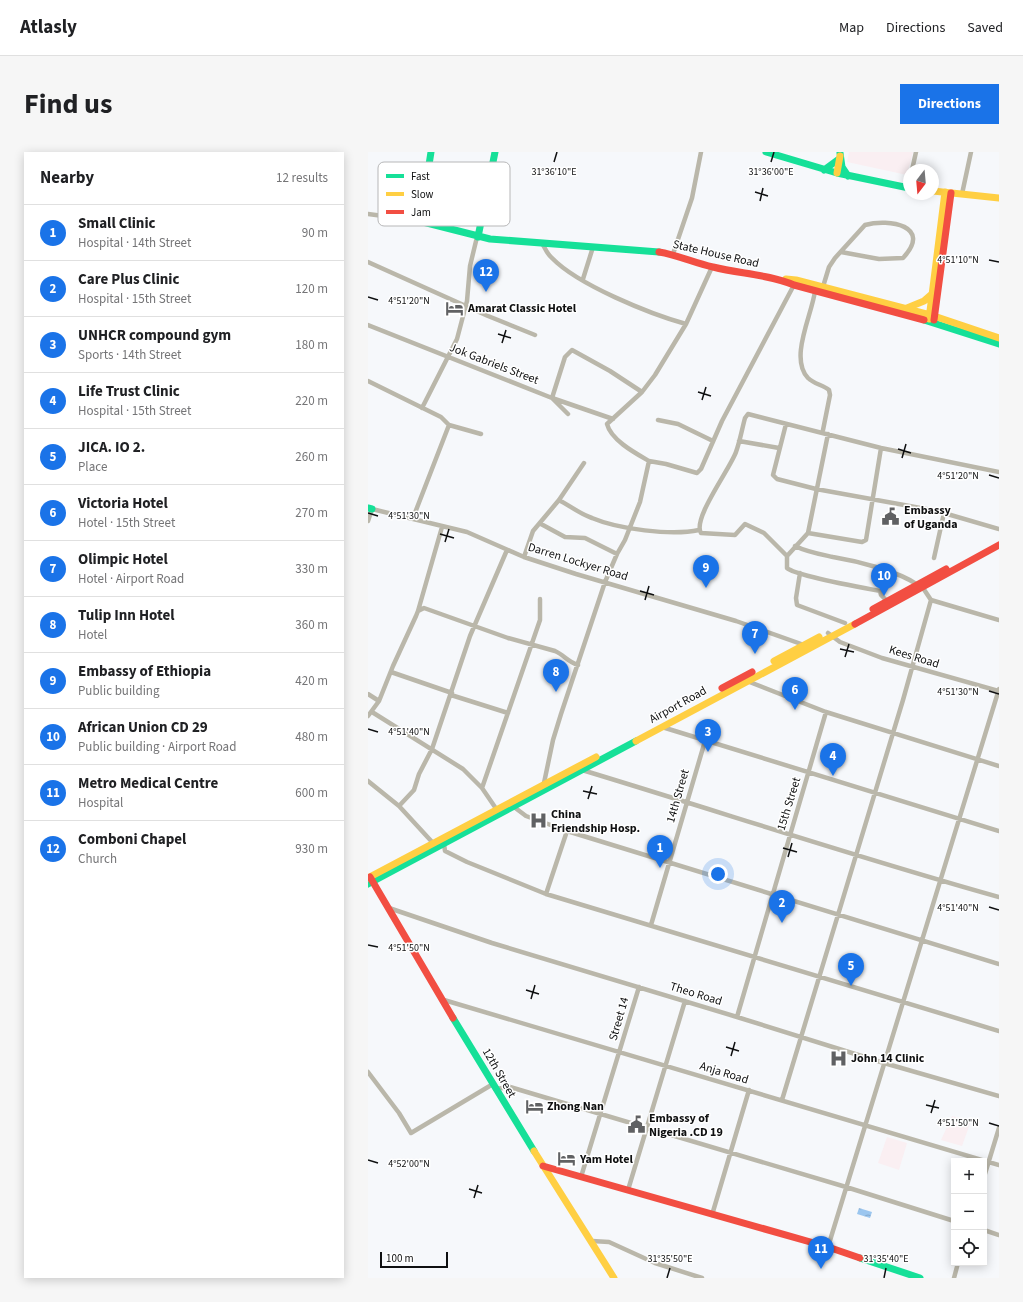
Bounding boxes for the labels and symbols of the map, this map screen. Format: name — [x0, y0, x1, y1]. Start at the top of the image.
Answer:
legend — [378, 162, 510, 226]
north arrow — [903, 164, 939, 200]
text: 31°36'10"E — [531, 165, 577, 179]
text: 31°36'00"E — [748, 165, 794, 179]
text: Fast — [411, 169, 430, 184]
text: Slow — [411, 187, 434, 202]
text: Jam — [411, 205, 431, 220]
street label: State House Road — [671, 236, 761, 272]
text: 4°51'10"N — [937, 253, 979, 267]
pin: 12 — [473, 259, 499, 292]
text: 4°51'20"N — [388, 294, 430, 308]
hotel icon: Amarat Classic Hotel — [445, 298, 465, 318]
place label: Amarat Classic Hotel — [467, 300, 577, 317]
street label: Jok Gabriels Street — [447, 339, 541, 389]
text: 4°51'20"N — [937, 469, 979, 483]
place label: Embassy of Uganda — [904, 502, 958, 533]
public building icon: Embassy of Uganda — [881, 507, 901, 527]
text: 4°51'30"N — [388, 509, 430, 523]
street label: Darren Lockyer Road — [526, 539, 630, 585]
pin: 9 — [693, 555, 719, 588]
pin: 10 — [871, 563, 897, 596]
pin: 7 — [742, 621, 768, 654]
street label: Kees Road — [887, 641, 941, 673]
pin: 8 — [543, 659, 569, 692]
pin: 6 — [782, 677, 808, 710]
street label: Airport Road — [646, 682, 710, 728]
text: 4°51'30"N — [937, 685, 979, 699]
pin: 3 — [695, 719, 721, 752]
text: 4°51'40"N — [388, 725, 430, 739]
pin: 4 — [820, 743, 846, 776]
street label: 14th Street — [662, 767, 694, 825]
street label: 15th Street — [773, 775, 805, 833]
place label: China Friendship Hosp. — [551, 806, 640, 837]
hospital icon: China Friendship Hosp. — [528, 811, 548, 831]
pin: 1 — [647, 835, 673, 868]
your location — [708, 864, 728, 884]
pin: 2 — [769, 890, 795, 923]
text: 4°51'40"N — [937, 901, 979, 915]
text: 4°51'50"N — [388, 941, 430, 955]
pin: 5 — [838, 953, 864, 986]
street label: Theo Road — [668, 978, 724, 1010]
street label: Street 14 — [605, 995, 633, 1043]
street label: 12th Street — [478, 1045, 520, 1101]
hospital icon: John 14 Clinic — [828, 1048, 848, 1068]
place label: John 14 Clinic — [851, 1050, 925, 1067]
street label: Anja Road — [697, 1058, 751, 1088]
hotel icon: Zhong Nan — [524, 1096, 544, 1116]
place label: Zhong Nan — [547, 1098, 604, 1115]
place label: Embassy of Nigeria .CD 19 — [649, 1110, 723, 1141]
public building icon: Embassy of Nigeria .CD 19 — [626, 1115, 646, 1135]
text: 4°51'50"N — [937, 1116, 979, 1130]
hotel icon: Yam Hotel — [557, 1149, 577, 1169]
place label: Yam Hotel — [579, 1151, 633, 1168]
text: 4°52'00"N — [388, 1157, 430, 1171]
pin: 11 — [808, 1236, 834, 1269]
scale bar — [380, 1250, 448, 1269]
text: 31°35'50"E — [647, 1252, 693, 1266]
text: 31°35'40"E — [863, 1252, 909, 1266]

